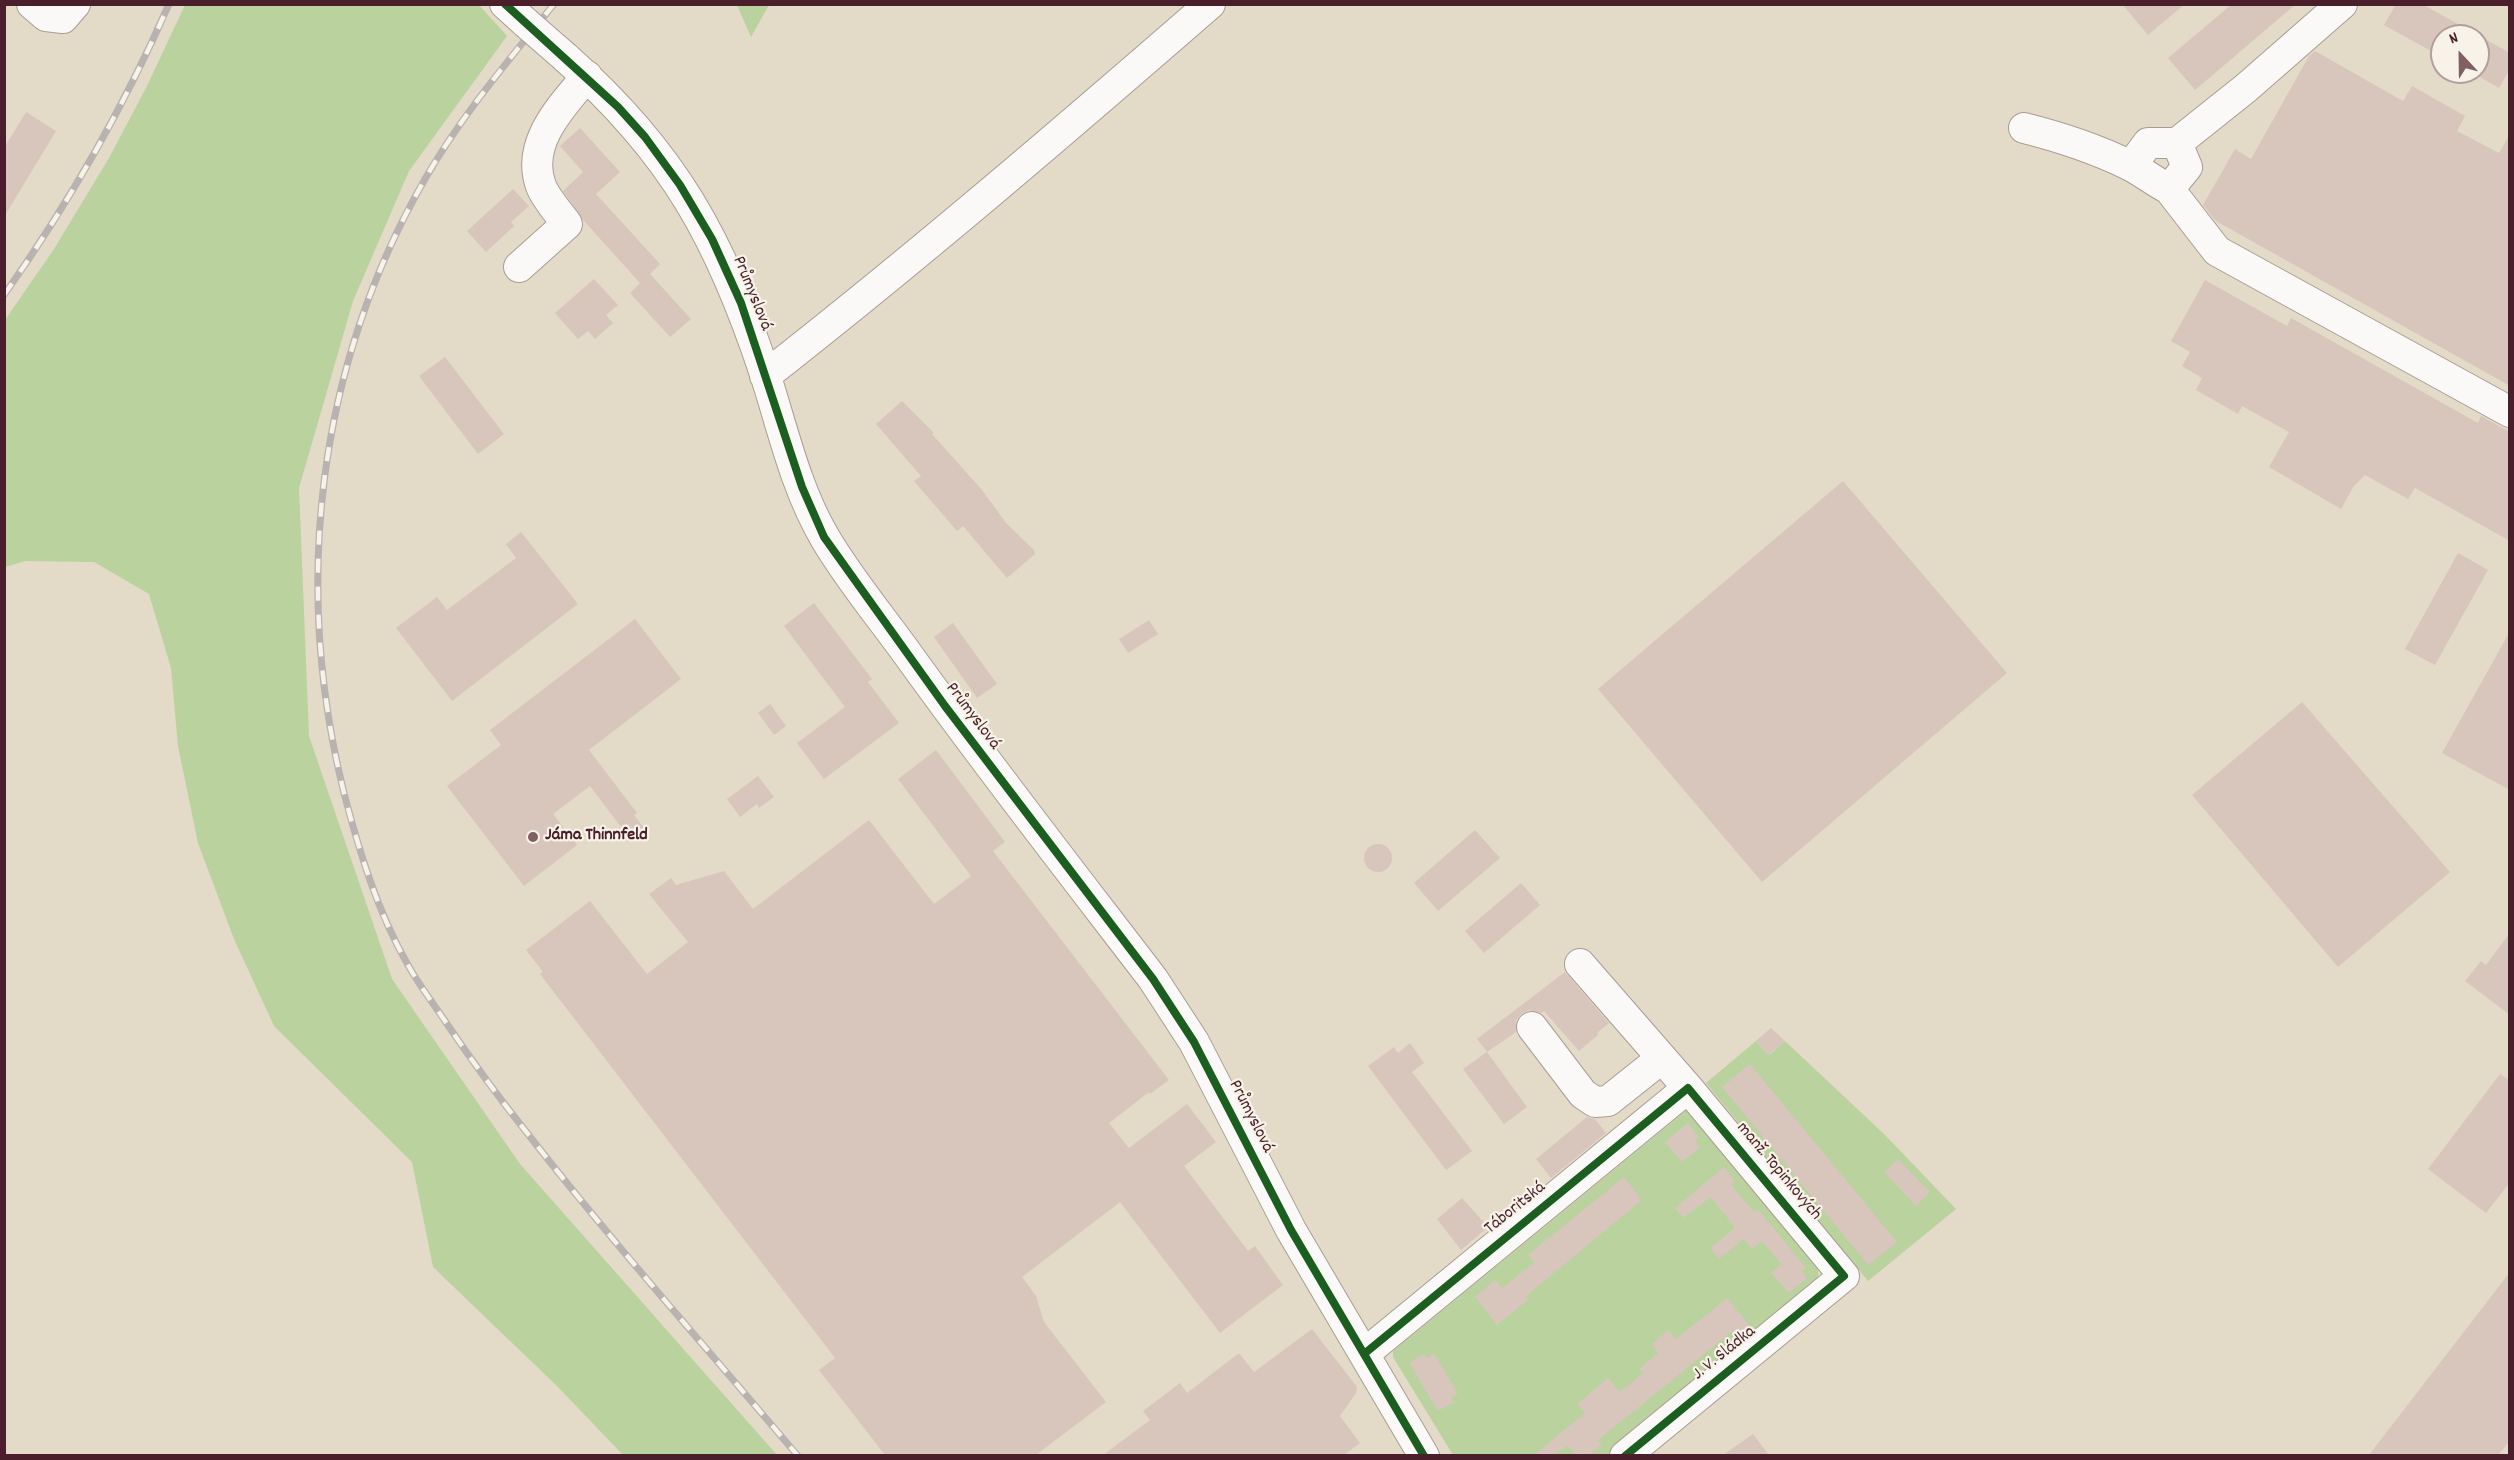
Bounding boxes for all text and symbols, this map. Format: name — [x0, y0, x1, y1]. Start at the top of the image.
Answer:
north arrow — [2430, 24, 2490, 84]
text: N — [2446, 27, 2462, 51]
street label: Průmyslová — [726, 254, 776, 334]
street label: Průmyslová — [940, 679, 1004, 755]
place label: Jáma Thinnfeld — [545, 826, 648, 848]
marker: Jáma Thinnfeld — [526, 830, 540, 844]
street label: Průmyslová — [1223, 1077, 1277, 1157]
street label: manž. Topinkových — [1731, 1118, 1825, 1226]
street label: Táboritská — [1481, 1178, 1551, 1240]
street label: J. V. Sládka — [1689, 1322, 1761, 1386]

